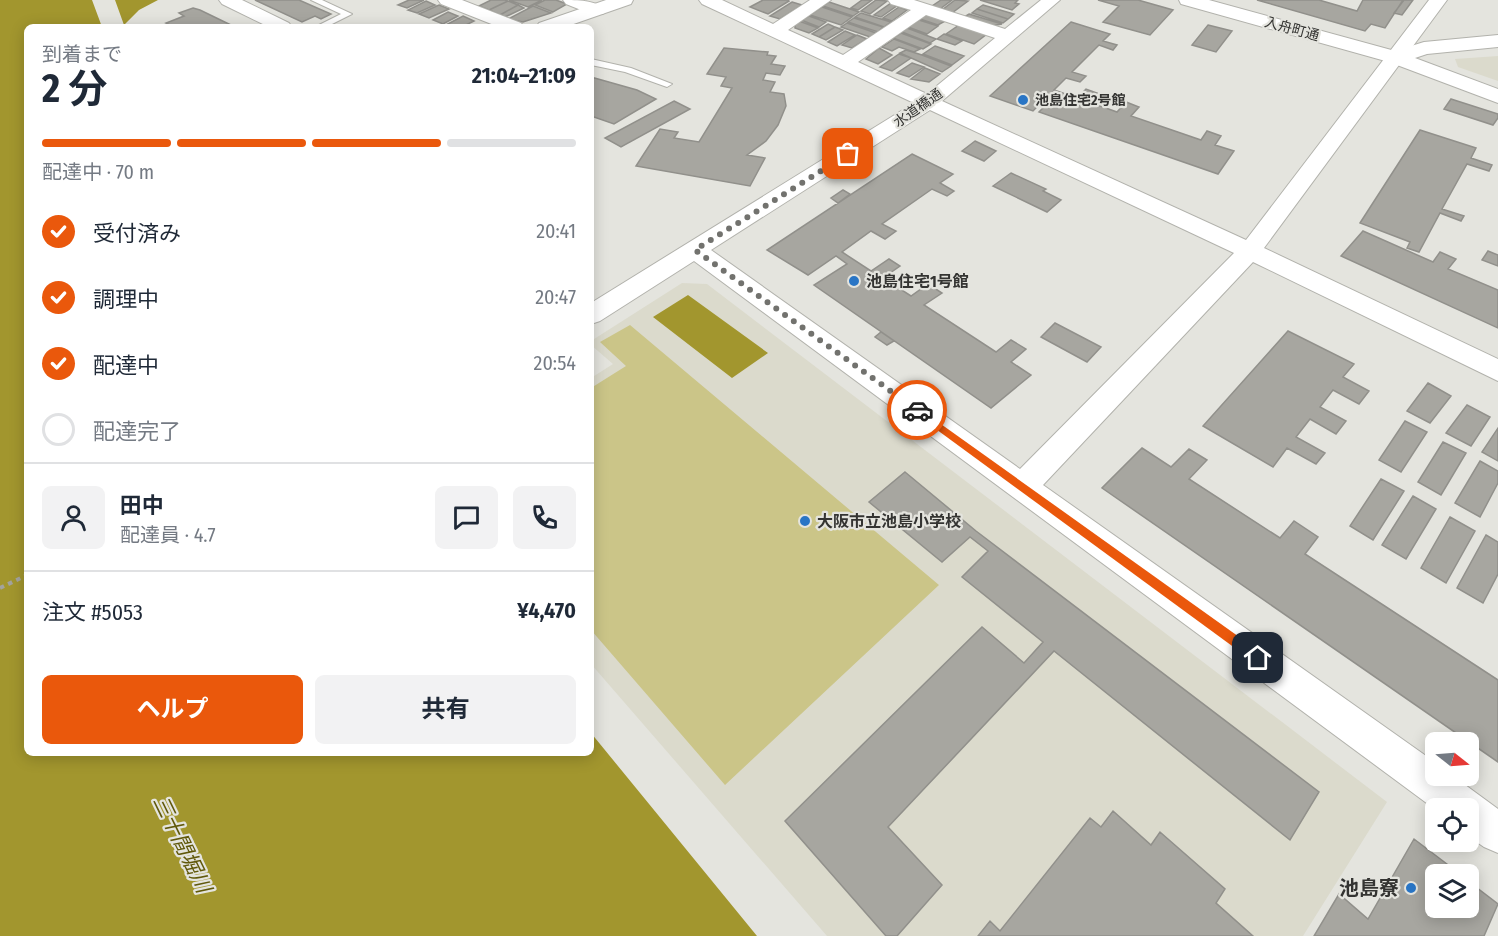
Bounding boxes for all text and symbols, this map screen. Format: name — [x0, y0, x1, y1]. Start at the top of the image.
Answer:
street label: 入舟町通 — [1263, 14, 1321, 44]
text: 到着まで — [42, 42, 122, 66]
text: 21:04–21:09 — [472, 62, 576, 89]
text: 2 分 — [42, 66, 107, 112]
street label: 水道橋通 — [890, 85, 946, 131]
place label: 池島住宅2号館 — [1035, 92, 1125, 109]
marker: 池島住宅2号館 — [1016, 93, 1030, 107]
pin — [822, 128, 873, 179]
icon: bag — [831, 137, 864, 170]
text: 配達中 · 70 m — [42, 160, 154, 184]
icon: check — [42, 215, 75, 248]
text: 20:41 — [536, 219, 576, 243]
text: 受付済み — [93, 220, 181, 247]
place label: 池島住宅1号館 — [866, 272, 969, 291]
marker: 池島住宅1号館 — [847, 274, 861, 288]
icon: check — [42, 281, 75, 314]
text: 20:47 — [535, 285, 576, 309]
text: 調理中 — [93, 286, 159, 313]
icon: check — [42, 347, 75, 380]
text: 20:54 — [534, 351, 576, 375]
text: 配達中 — [93, 352, 159, 379]
courier — [887, 380, 947, 440]
icon: car — [901, 394, 934, 427]
text: 配達完了 — [93, 418, 181, 445]
button: person — [42, 486, 105, 549]
button: chat — [435, 486, 498, 549]
button: phone — [513, 486, 576, 549]
text: 田中 — [120, 492, 164, 519]
place label: 大阪市立池島小学校 — [817, 512, 961, 531]
marker: 大阪市立池島小学校 — [798, 514, 812, 528]
text: 配達員 · 4.7 — [120, 523, 216, 547]
text: ¥4,470 — [517, 597, 576, 624]
text: 注文 #5053 — [42, 599, 143, 626]
pin — [1232, 632, 1283, 683]
icon: home — [1241, 641, 1274, 674]
button: ヘルプ — [42, 675, 303, 744]
button: 共有 — [315, 675, 576, 744]
north arrow — [1425, 732, 1479, 786]
map controls — [1425, 732, 1479, 918]
water label: 三十間堀川 — [147, 791, 218, 899]
button: locate — [1425, 798, 1479, 852]
button: layers — [1425, 864, 1479, 918]
place label: 池島寮 — [1339, 876, 1399, 900]
marker: 池島寮 — [1404, 881, 1418, 895]

